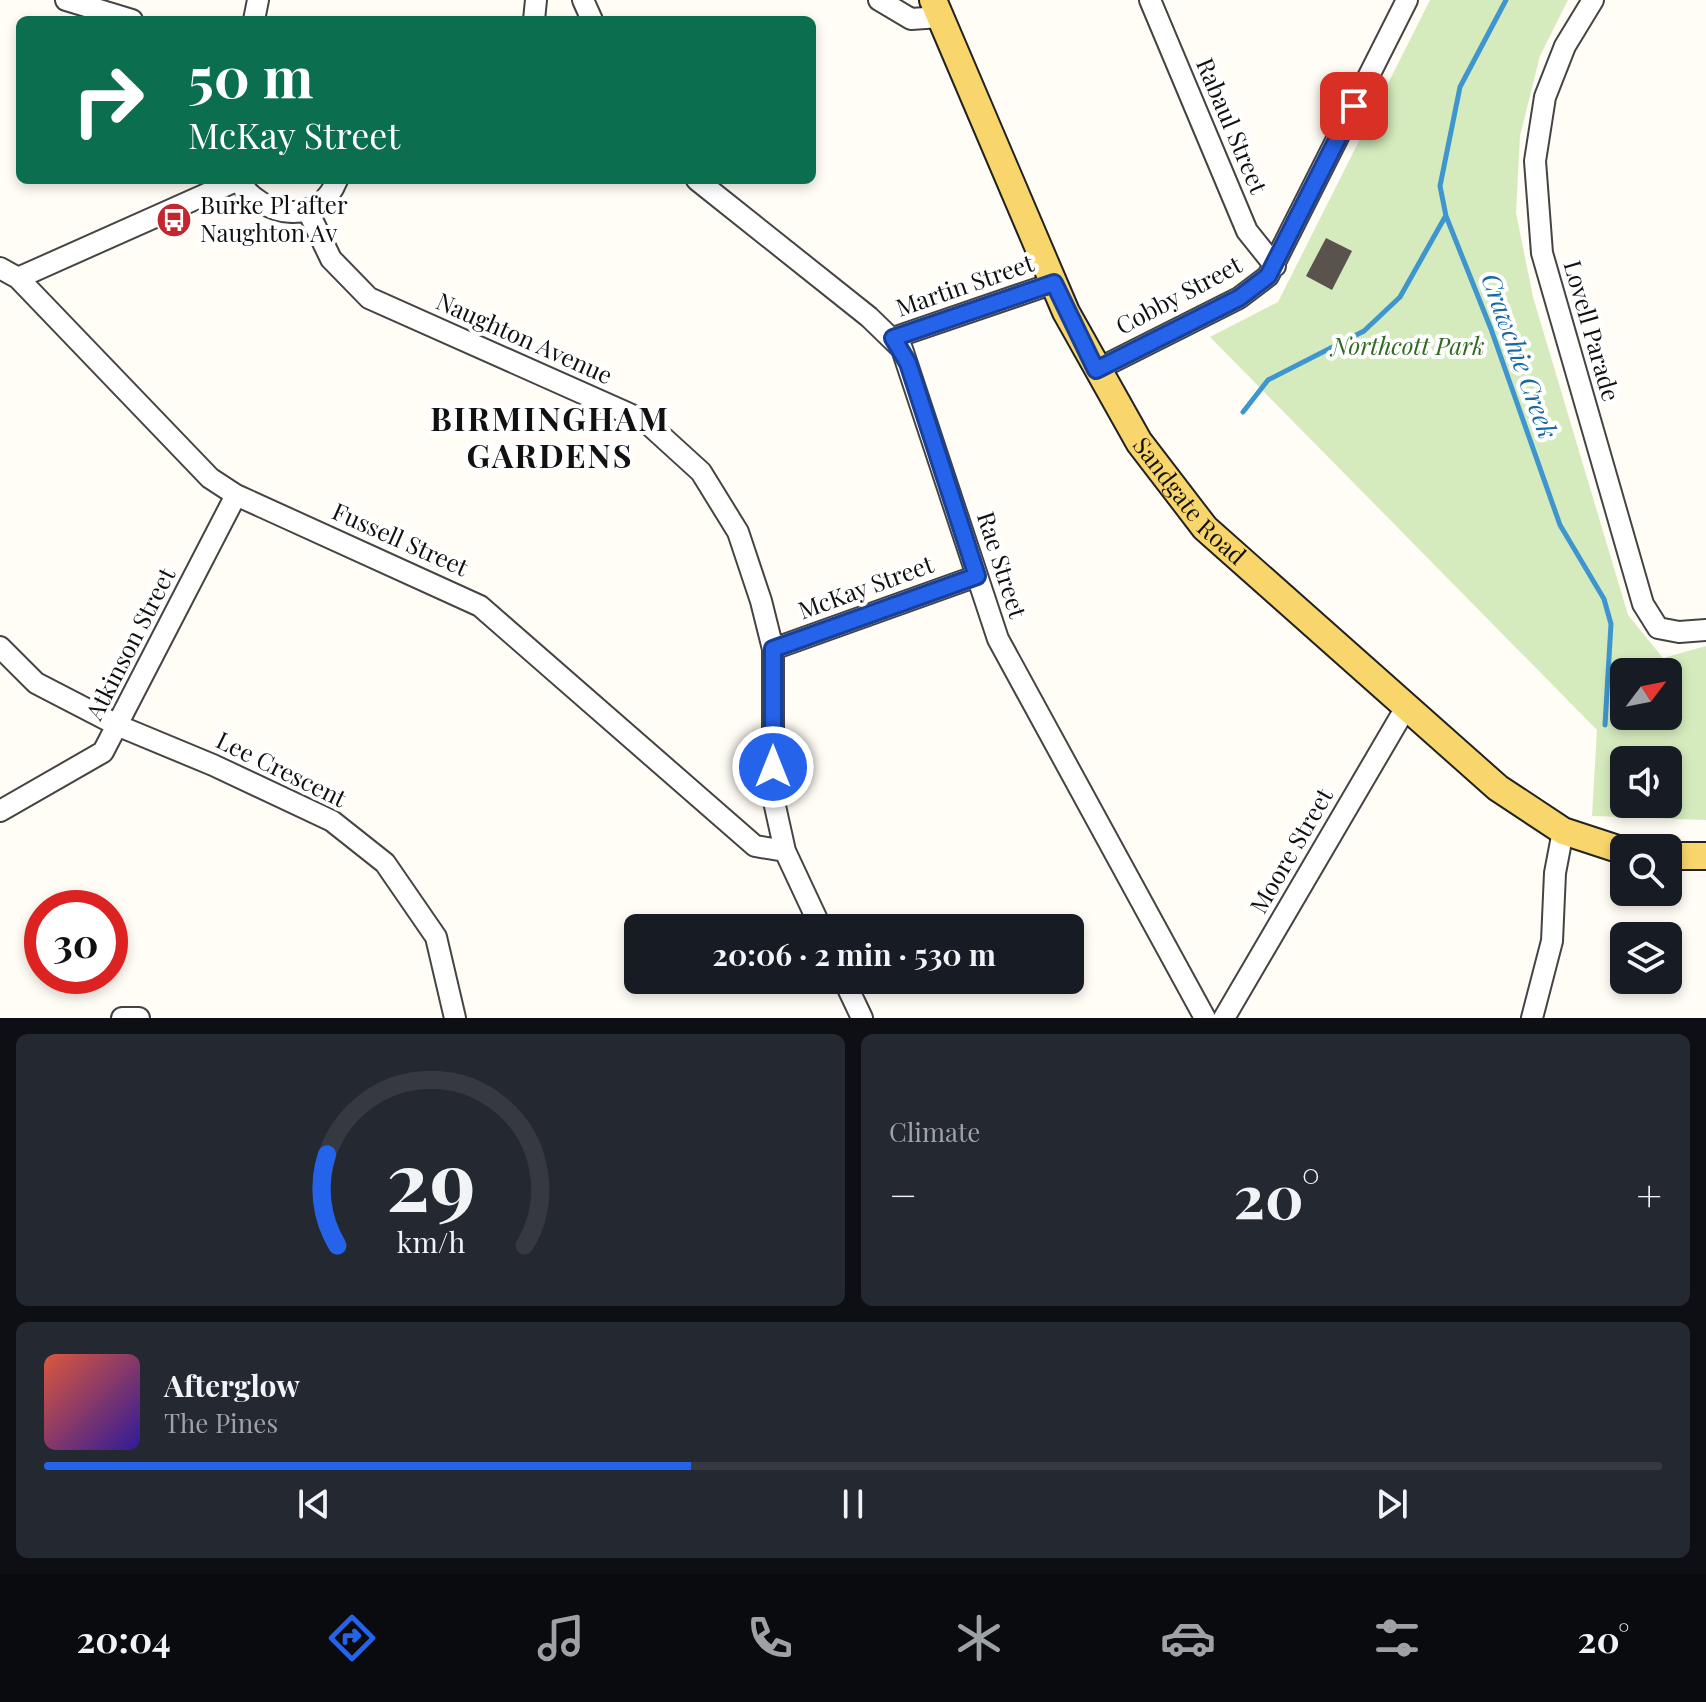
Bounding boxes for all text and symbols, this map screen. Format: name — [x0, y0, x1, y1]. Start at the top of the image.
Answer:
text: 50 m — [188, 38, 314, 113]
icon: right — [56, 48, 160, 152]
street label: Rabaul Street — [1190, 53, 1276, 198]
pin — [1320, 72, 1388, 140]
icon: arrive — [1332, 84, 1376, 128]
text: McKay Street — [188, 110, 400, 158]
place label: Burke Pl after Naughton Av — [200, 188, 348, 248]
bus stop icon: Burke Pl after Naughton Av — [155, 201, 193, 239]
street label: Martin Street — [891, 245, 1038, 323]
street label: Cobby Street — [1109, 247, 1247, 341]
street label: Lovell Parade — [1558, 256, 1628, 405]
water label: Crawchie Creek — [1474, 268, 1567, 443]
street label: Naughton Avenue — [432, 284, 618, 390]
park label: Northcott Park — [1329, 329, 1485, 361]
district label: BIRMINGHAM GARDENS — [430, 396, 670, 476]
street label: Sandgate Road — [1127, 430, 1253, 571]
street label: Fussell Street — [328, 494, 474, 583]
street label: Rae Street — [971, 507, 1035, 622]
street label: McKay Street — [793, 547, 938, 625]
street label: Atkinson Street — [77, 561, 182, 726]
north arrow — [1610, 658, 1682, 730]
map controls — [1610, 658, 1682, 994]
street label: Lee Crescent — [212, 723, 353, 814]
position arrow — [731, 725, 815, 809]
button: sound — [1610, 746, 1682, 818]
street label: Moore Street — [1242, 781, 1339, 918]
button: search — [1610, 834, 1682, 906]
speed limit sign: 30 — [24, 890, 128, 994]
button: layers — [1610, 922, 1682, 994]
text: 20:06 · 2 min · 530 m — [712, 934, 996, 974]
text: Climate — [889, 1114, 980, 1149]
text: 29 — [386, 1122, 475, 1233]
text: 20° — [1234, 1154, 1320, 1234]
text: − — [889, 1164, 917, 1223]
text: + — [1636, 1164, 1662, 1223]
text: km/h — [396, 1222, 465, 1260]
text: Afterglow — [164, 1365, 300, 1405]
text: The Pines — [164, 1405, 278, 1440]
icon: previous — [292, 1482, 336, 1526]
icon: pause — [831, 1482, 875, 1526]
icon: next — [1370, 1482, 1414, 1526]
icon: directions — [324, 1610, 380, 1666]
icon: music — [533, 1610, 589, 1666]
icon: phone — [742, 1610, 798, 1666]
icon: climate — [951, 1610, 1007, 1666]
icon: car — [1160, 1610, 1216, 1666]
icon: filters — [1369, 1610, 1425, 1666]
text: 20:04 — [76, 1614, 171, 1662]
text: 20° — [1578, 1614, 1629, 1662]

